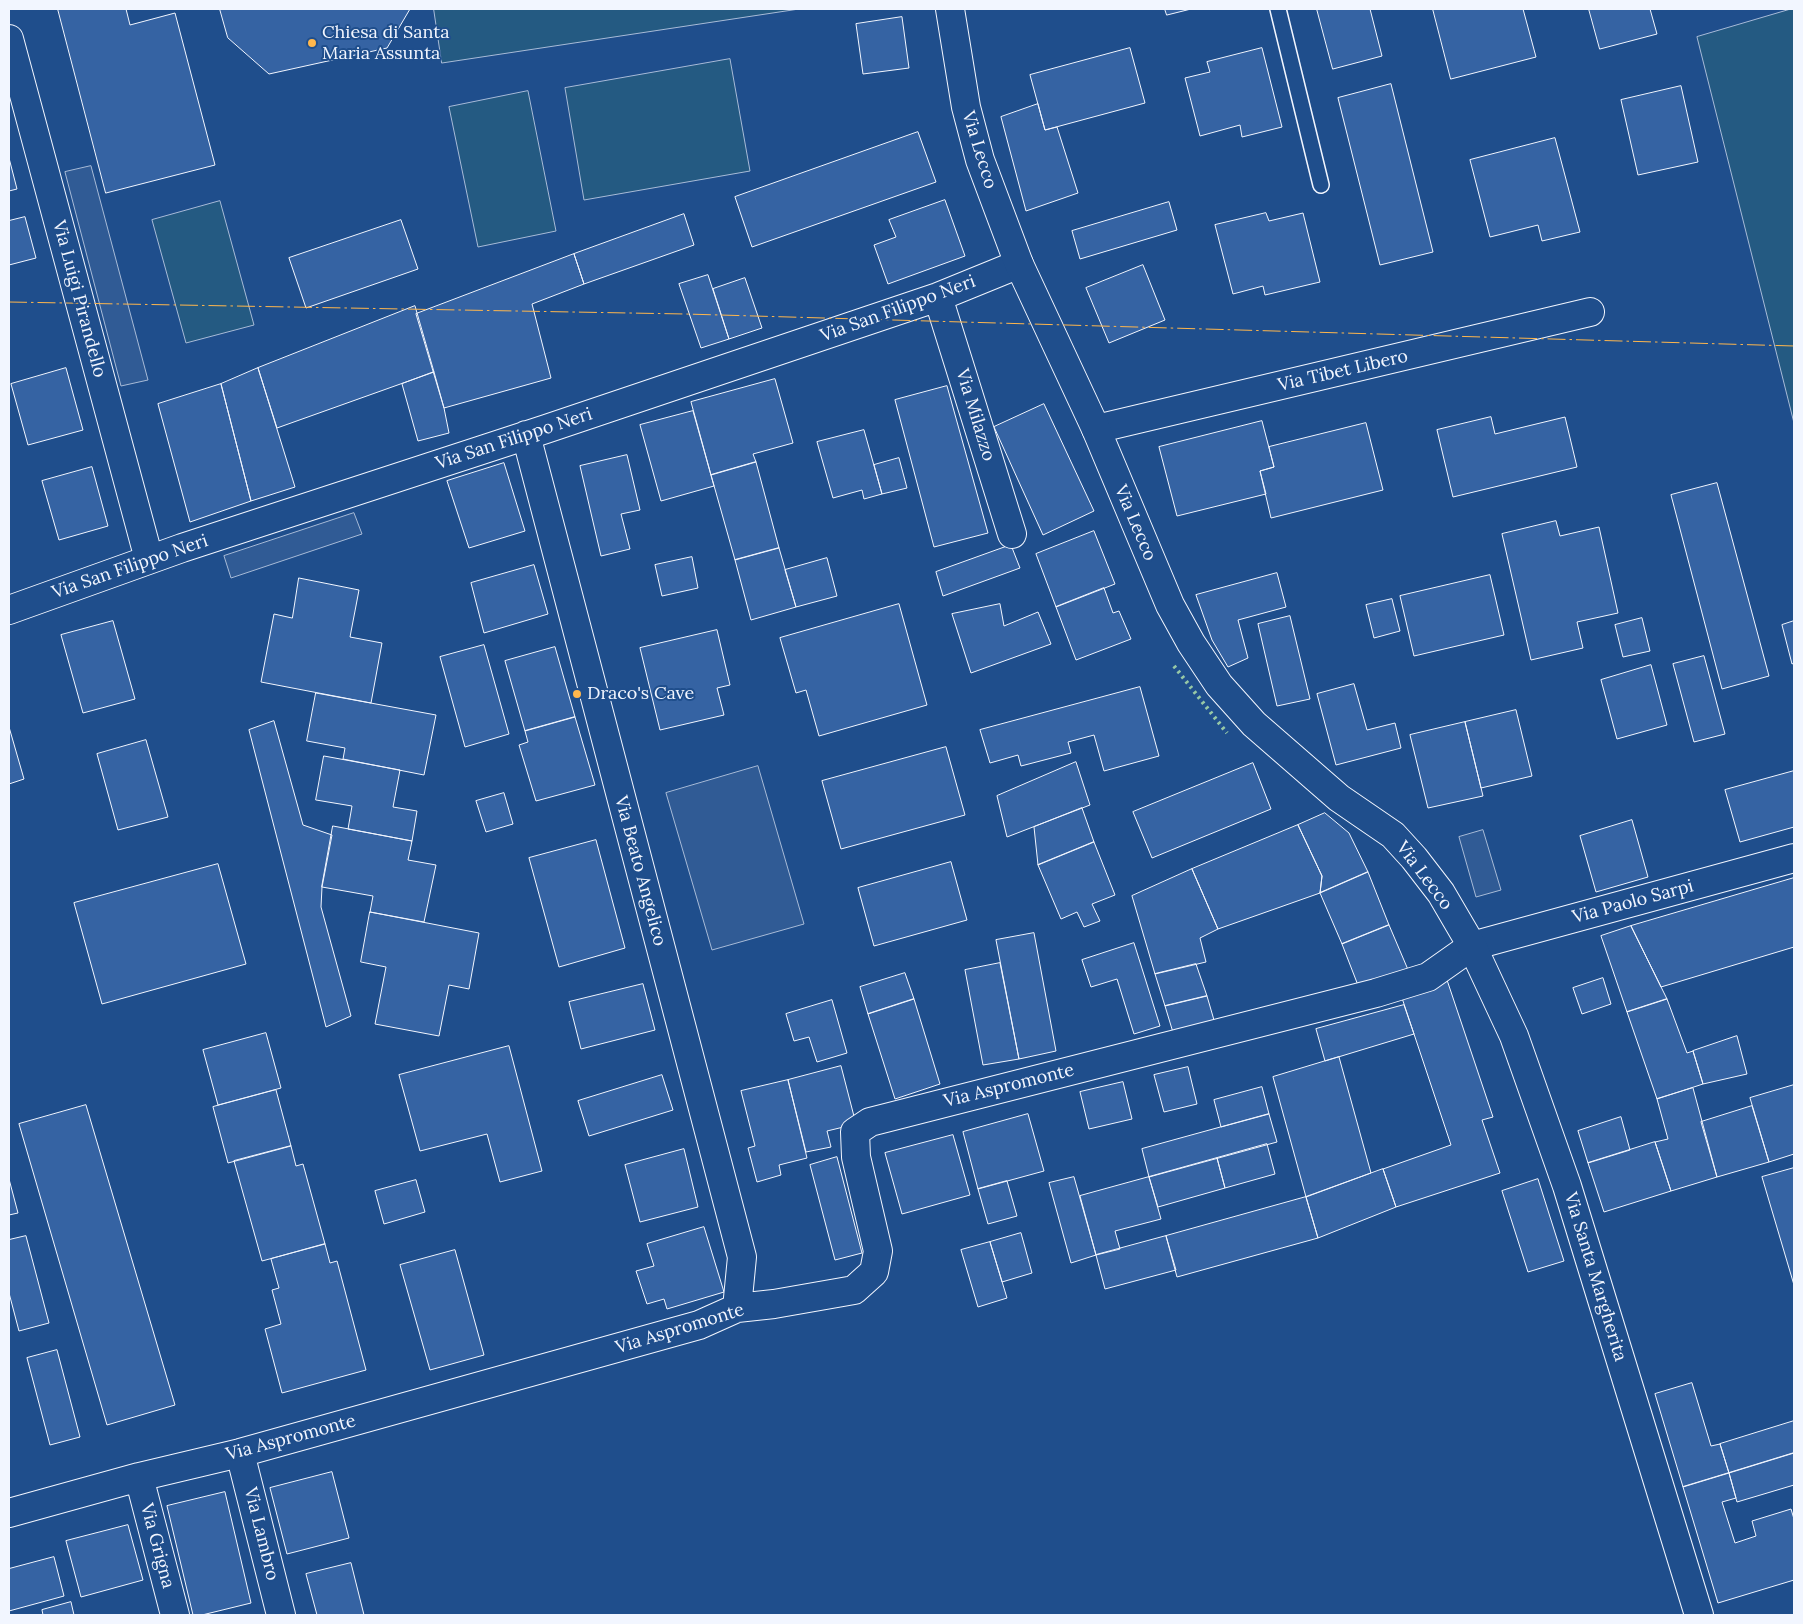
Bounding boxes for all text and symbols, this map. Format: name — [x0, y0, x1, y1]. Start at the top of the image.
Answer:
place label: Chiesa di Santa Maria Assunta — [322, 22, 450, 64]
marker: Chiesa di Santa Maria Assunta — [306, 37, 318, 49]
street label: Via Lecco — [957, 109, 1001, 191]
street label: Via Luigi Pirandello — [48, 218, 110, 380]
street label: Via San Filippo Neri — [818, 271, 978, 347]
street label: Via Tibet Libero — [1276, 346, 1410, 396]
street label: Via Milazzo — [951, 366, 999, 464]
street label: Via San Filippo Neri — [433, 403, 595, 475]
street label: Via Lecco — [1109, 482, 1161, 564]
street label: Via San Filippo Neri — [49, 530, 211, 604]
place label: Draco's Cave — [587, 683, 694, 705]
marker: Draco's Cave — [571, 688, 583, 700]
street label: Via Beato Angelico — [610, 794, 670, 948]
street label: Via Lecco — [1391, 838, 1457, 914]
street label: Via Paolo Sarpi — [1570, 875, 1696, 929]
street label: Via Aspromonte — [942, 1059, 1076, 1113]
street label: Via Santa Margherita — [1559, 1190, 1631, 1364]
street label: Via Aspromonte — [613, 1299, 747, 1359]
street label: Via Aspromonte — [224, 1410, 358, 1466]
street label: Via Lambro — [239, 1485, 283, 1583]
street label: Via Grigna — [135, 1501, 179, 1591]

